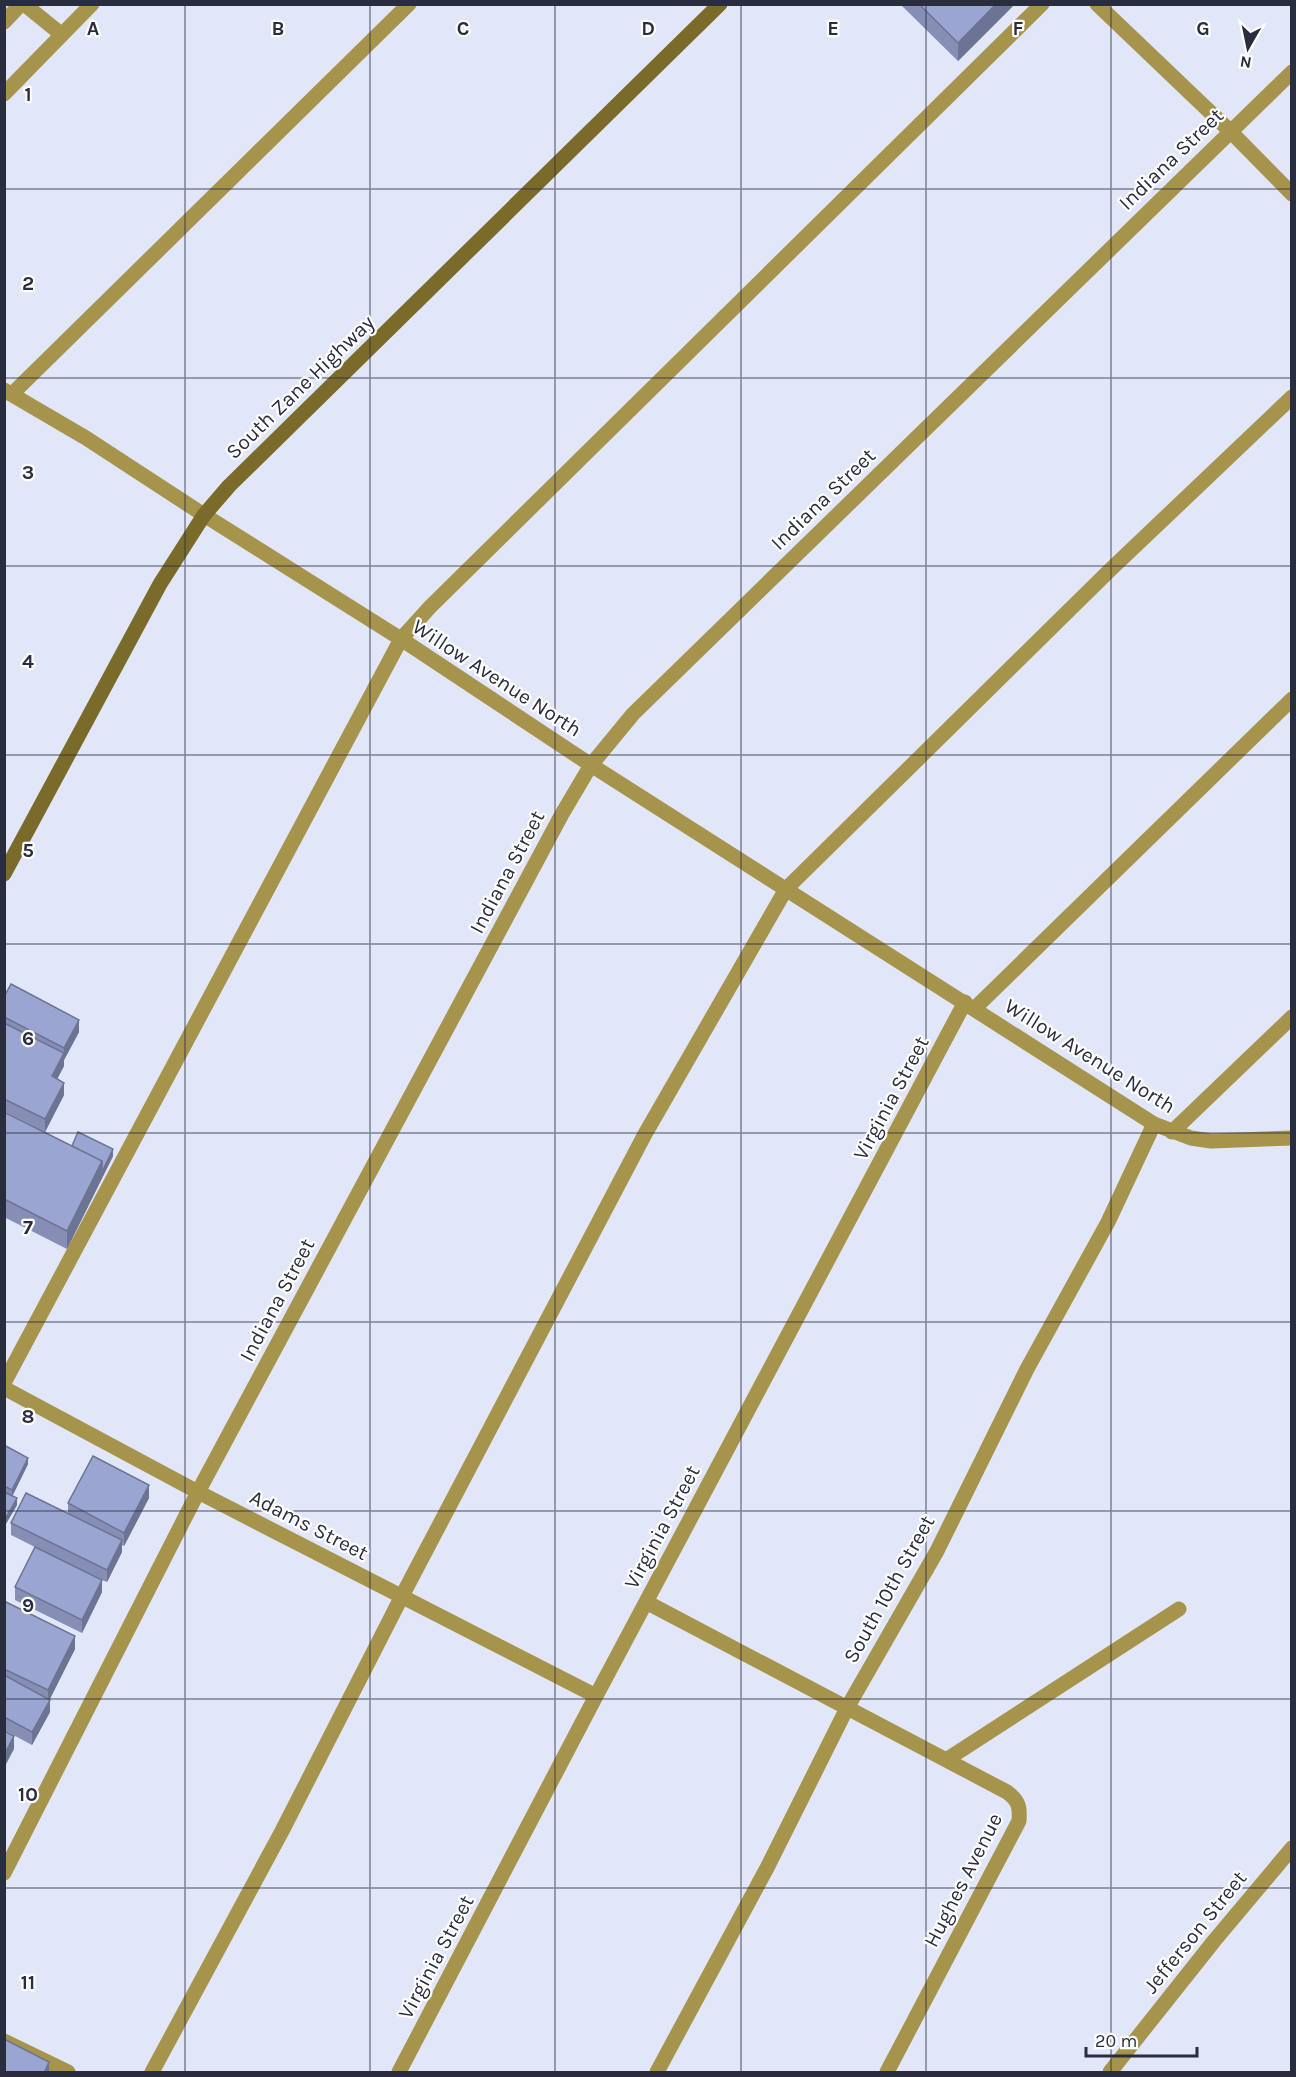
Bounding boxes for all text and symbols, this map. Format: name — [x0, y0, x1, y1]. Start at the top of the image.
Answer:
text: A — [87, 17, 100, 40]
text: B — [272, 17, 284, 40]
text: C — [457, 17, 469, 40]
text: D — [641, 17, 655, 40]
text: E — [827, 17, 839, 40]
text: F — [1013, 17, 1024, 40]
text: G — [1196, 17, 1210, 40]
north arrow — [1218, 18, 1278, 78]
text: N — [1239, 52, 1253, 73]
text: 1 — [24, 83, 32, 106]
street label: Indiana Street — [1114, 103, 1228, 215]
text: 2 — [22, 272, 34, 295]
street label: South Zane Highway — [221, 310, 379, 464]
street label: Indiana Street — [766, 443, 880, 555]
text: 3 — [22, 461, 34, 484]
street label: Willow Avenue North — [408, 614, 586, 742]
text: 4 — [22, 650, 34, 673]
street label: Indiana Street — [465, 806, 549, 938]
text: 5 — [22, 839, 34, 862]
street label: Willow Avenue North — [1000, 994, 1180, 1118]
text: 6 — [22, 1027, 34, 1050]
street label: Virginia Street — [848, 1032, 934, 1164]
text: 7 — [23, 1216, 33, 1239]
street label: Indiana Street — [235, 1234, 319, 1366]
text: 8 — [22, 1405, 34, 1428]
street label: Virginia Street — [619, 1461, 705, 1593]
street label: Adams Street — [246, 1485, 372, 1565]
street label: South 10th Street — [838, 1511, 940, 1667]
text: 9 — [22, 1594, 34, 1617]
text: 10 — [18, 1783, 38, 1806]
street label: Hughes Avenue — [919, 1809, 1007, 1951]
street label: Jefferson Street — [1139, 1866, 1252, 1998]
street label: Virginia Street — [393, 1891, 479, 2023]
text: 11 — [21, 1971, 35, 1994]
scale bar — [1086, 2020, 1197, 2058]
text: 20 m — [1095, 2030, 1137, 2052]

